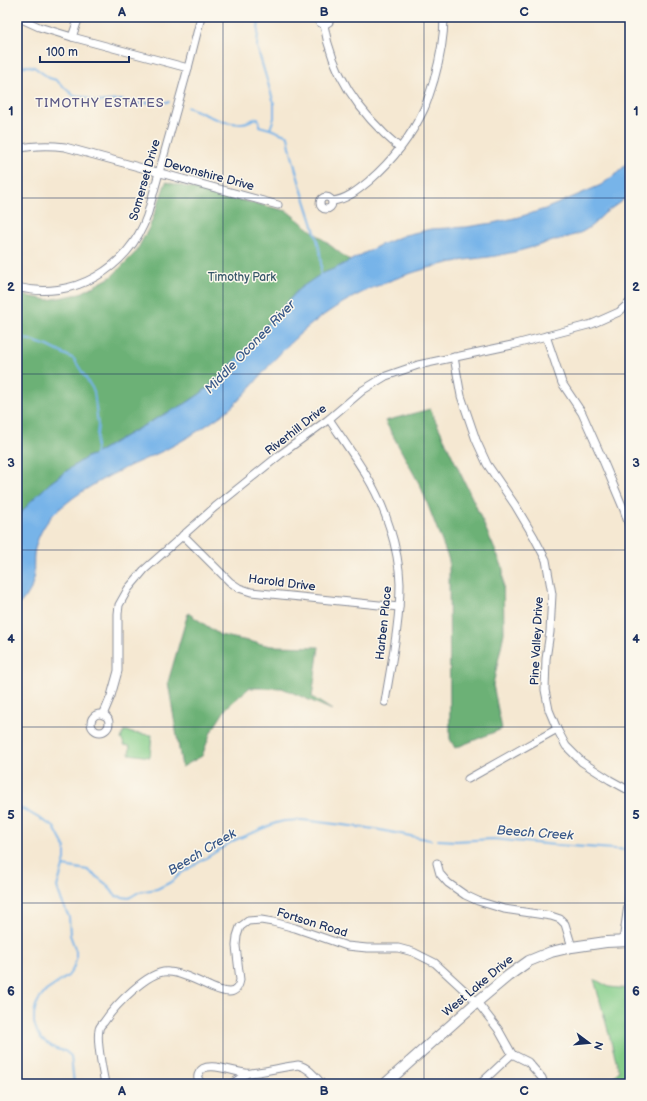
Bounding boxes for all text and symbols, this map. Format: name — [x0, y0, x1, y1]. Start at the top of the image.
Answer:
text: A — [117, 4, 126, 20]
text: B — [319, 4, 329, 20]
text: C — [519, 4, 529, 20]
scale bar — [40, 38, 129, 64]
text: 100 m — [46, 45, 78, 60]
district label: TIMOTHY ESTATES — [35, 95, 165, 111]
text: 1 — [8, 103, 14, 119]
text: 1 — [633, 103, 639, 119]
street label: Somerset Drive — [126, 138, 164, 222]
street label: Devonshire Drive — [162, 156, 256, 194]
park label: Timothy Park — [208, 270, 276, 285]
text: 2 — [7, 279, 15, 295]
text: 2 — [632, 279, 640, 295]
water label: Middle Oconee River — [201, 296, 300, 397]
street label: Riverhill Drive — [262, 401, 330, 459]
text: 3 — [7, 455, 15, 471]
text: 3 — [632, 455, 640, 471]
street label: Harold Drive — [248, 571, 316, 595]
street label: Harben Place — [373, 585, 395, 661]
street label: Pine Valley Drive — [527, 596, 547, 686]
text: 4 — [7, 631, 15, 647]
text: 4 — [632, 631, 640, 647]
text: 5 — [7, 807, 15, 823]
text: 5 — [632, 807, 640, 823]
water label: Beech Creek — [496, 822, 574, 844]
water label: Beech Creek — [165, 825, 240, 879]
street label: Fortson Road — [275, 905, 349, 941]
street label: West Lake Drive — [440, 952, 516, 1020]
text: 6 — [7, 983, 15, 999]
text: 6 — [632, 983, 640, 999]
north arrow — [569, 1023, 609, 1063]
text: N — [591, 1040, 606, 1051]
text: A — [117, 1083, 126, 1099]
text: B — [319, 1083, 329, 1099]
text: C — [519, 1083, 529, 1099]

